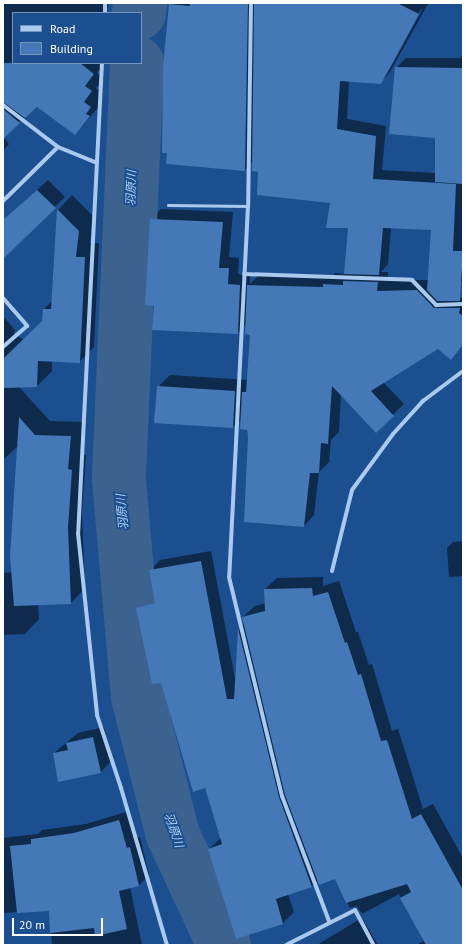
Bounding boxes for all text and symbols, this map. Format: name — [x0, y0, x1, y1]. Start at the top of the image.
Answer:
legend — [12, 12, 142, 64]
text: Road — [50, 21, 75, 36]
text: Building — [50, 41, 93, 56]
water label: 羽原川 — [123, 170, 139, 206]
water label: 羽原川 — [113, 493, 131, 531]
water label: 羽原川 — [161, 811, 187, 849]
scale bar — [14, 910, 105, 936]
text: 20 m — [19, 917, 45, 932]

